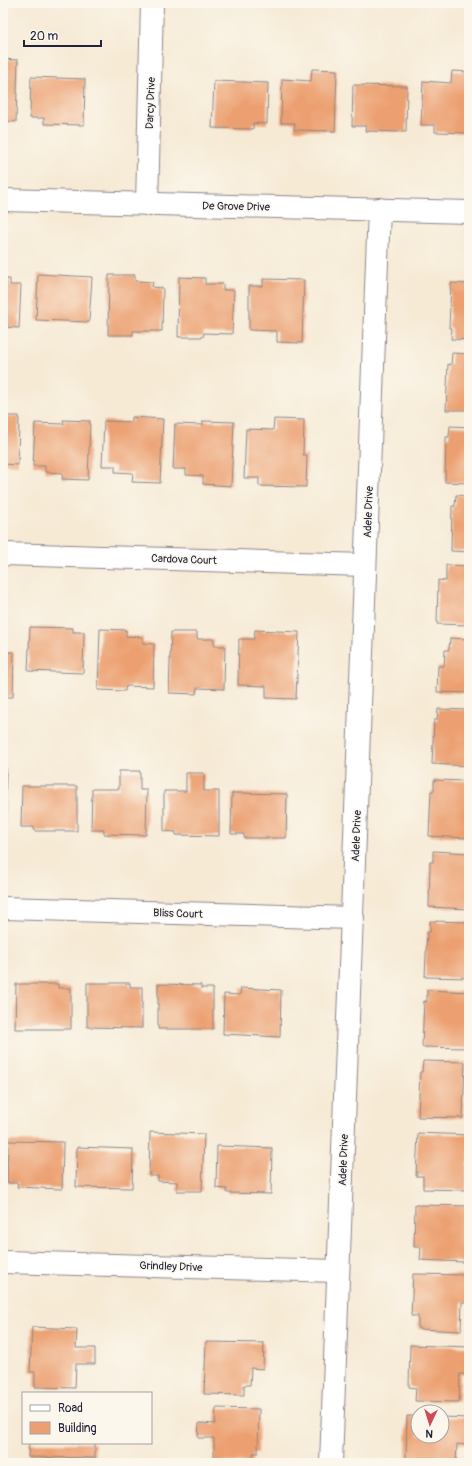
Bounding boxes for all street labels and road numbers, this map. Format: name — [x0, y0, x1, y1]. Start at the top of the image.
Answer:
street label: Darcy Drive — [143, 76, 158, 129]
street label: De Grove Drive — [202, 199, 271, 214]
street label: Adele Drive — [361, 485, 376, 538]
street label: Cardova Court — [151, 552, 218, 567]
street label: Adele Drive — [349, 809, 364, 862]
street label: Bliss Court — [153, 906, 204, 921]
street label: Adele Drive — [336, 1133, 351, 1186]
street label: Grindley Drive — [139, 1259, 203, 1274]

